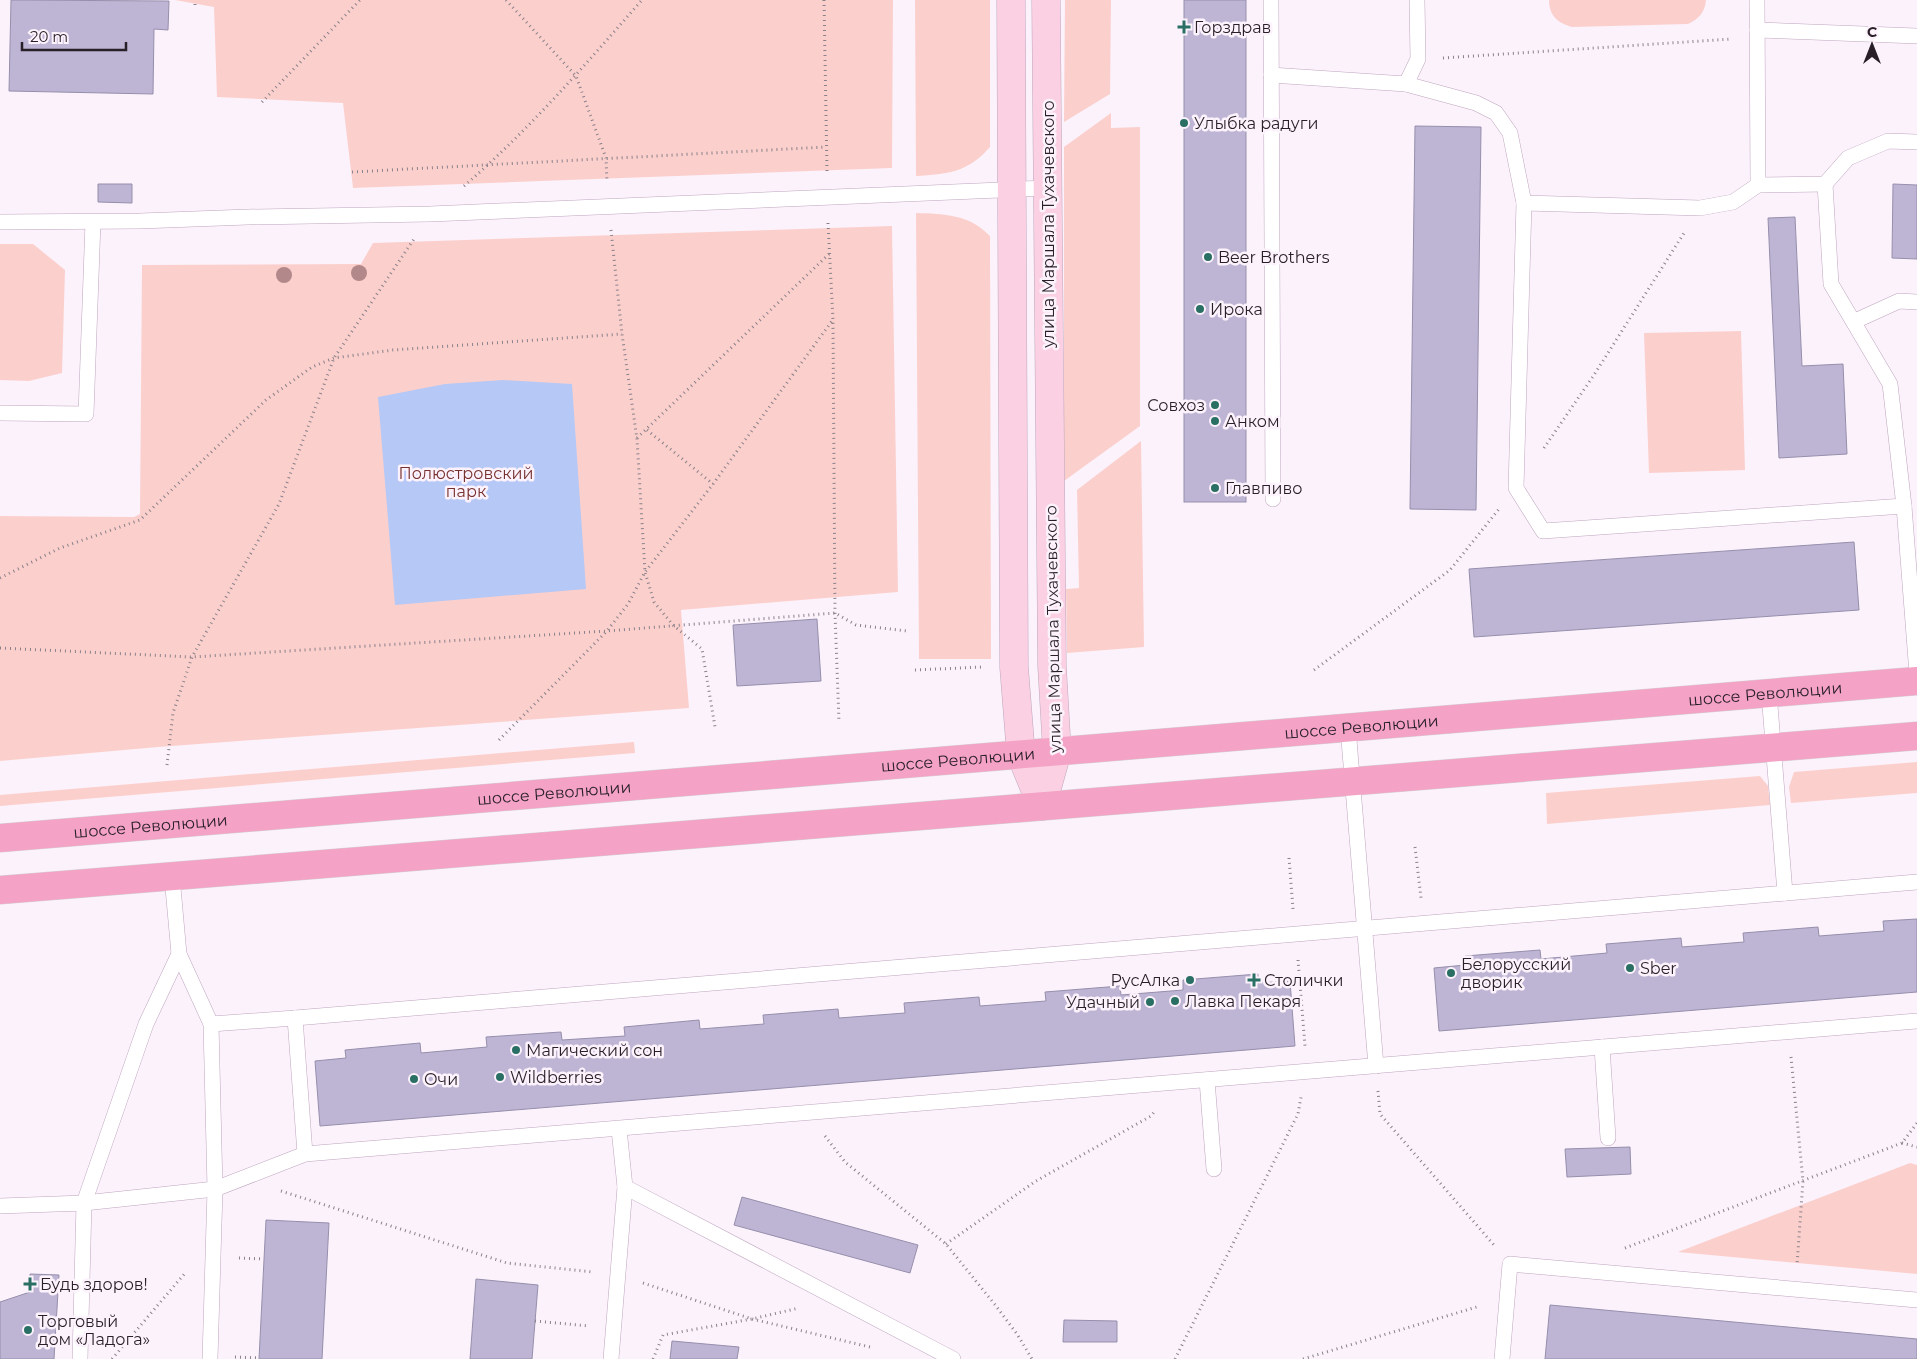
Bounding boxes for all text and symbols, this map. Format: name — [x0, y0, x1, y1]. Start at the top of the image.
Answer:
place label: Горздрав — [1194, 18, 1271, 37]
scale bar — [22, 20, 126, 52]
north arrow — [1847, 20, 1897, 70]
marker: Горздрав — [1178, 21, 1190, 33]
text: С — [1867, 23, 1877, 41]
text: 20 m — [30, 27, 68, 46]
street label: улица Маршала Тухачевского — [1039, 100, 1058, 349]
place label: Улыбка радуги — [1194, 114, 1318, 133]
marker: Улыбка радуги — [1178, 117, 1190, 129]
place label: Beer Brothers — [1218, 248, 1330, 267]
marker: Beer Brothers — [1202, 251, 1214, 263]
place label: Ирока — [1210, 300, 1263, 319]
marker: Ирока — [1194, 303, 1206, 315]
place label: Совхоз — [1147, 396, 1205, 415]
marker: Совхоз — [1209, 399, 1221, 411]
place label: Анком — [1225, 412, 1280, 431]
marker: Анком — [1209, 415, 1221, 427]
park label: Полюстровский парк — [399, 464, 533, 501]
place label: Главпиво — [1225, 479, 1303, 498]
marker: Главпиво — [1209, 482, 1221, 494]
street label: улица Маршала Тухачевского — [1041, 505, 1065, 754]
street label: шоссе Революции — [1687, 678, 1843, 709]
street label: шоссе Революции — [1284, 711, 1439, 742]
street label: шоссе Революции — [880, 744, 1036, 775]
street label: шоссе Революции — [476, 777, 632, 808]
street label: шоссе Революции — [73, 810, 228, 841]
place label: Белорусский дворик — [1461, 955, 1571, 992]
place label: Sber — [1640, 959, 1677, 978]
marker: Sber — [1624, 962, 1636, 974]
marker: Белорусский дворик — [1445, 967, 1457, 979]
place label: РусАлка — [1111, 971, 1180, 990]
place label: Столички — [1264, 971, 1344, 990]
marker: РусАлка — [1184, 974, 1196, 986]
marker: Столички — [1248, 974, 1260, 986]
place label: Лавка Пекаря — [1185, 992, 1301, 1011]
place label: Удачный — [1066, 993, 1140, 1012]
marker: Лавка Пекаря — [1169, 995, 1181, 1007]
marker: Удачный — [1144, 996, 1156, 1008]
place label: Магический сон — [526, 1041, 663, 1060]
marker: Магический сон — [510, 1044, 522, 1056]
place label: Wildberries — [510, 1068, 602, 1087]
place label: Очи — [424, 1070, 458, 1089]
marker: Wildberries — [494, 1071, 506, 1083]
marker: Очи — [408, 1073, 420, 1085]
place label: Будь здоров! — [40, 1275, 148, 1294]
marker: Будь здоров! — [24, 1278, 36, 1290]
place label: Торговый дом «Ладога» — [38, 1312, 150, 1349]
marker: Торговый дом «Ладога» — [22, 1324, 34, 1336]

